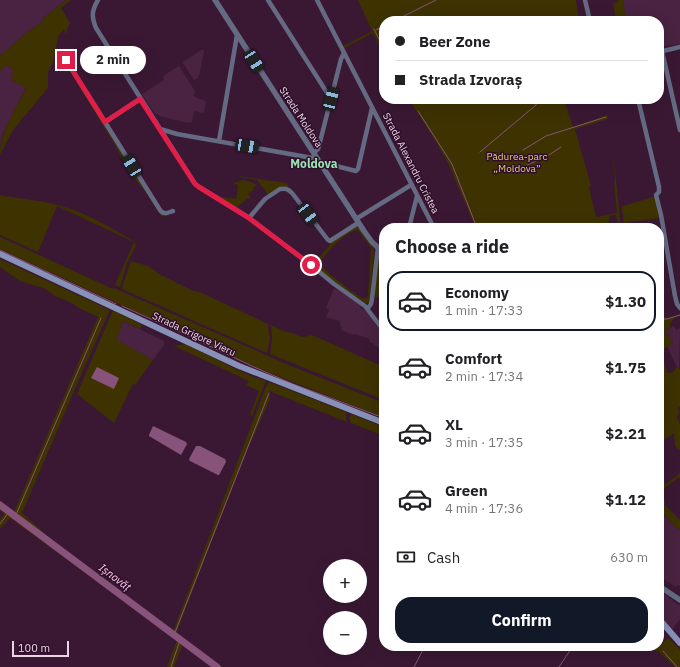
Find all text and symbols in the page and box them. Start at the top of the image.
text: Beer Zone [419,32,490,51]
callout: 2 min [80,46,146,74]
car [242,48,266,74]
route end [57,51,75,69]
text: 2 min [96,51,130,68]
text: Strada Izvoraș [419,70,522,89]
street label: Strada Moldova [277,84,326,150]
car [322,86,340,112]
street label: Strada Alexandru Cristea [380,110,442,216]
car [234,138,260,154]
park label: Pădurea-parc „Moldova” [487,150,547,175]
car [121,153,143,179]
district label: Moldova [290,156,338,171]
car [296,201,320,227]
text: Choose a ride [395,235,509,258]
route start [302,256,320,274]
icon: car [397,283,433,319]
text: Economy [445,283,509,302]
text: $1.30 [605,292,646,311]
text: 1 min · 17:33 [445,302,523,319]
street label: Strada Grigore Vieru [150,309,238,359]
icon: car [397,349,433,385]
text: Comfort [445,349,502,368]
text: $1.75 [605,358,646,377]
text: 2 min · 17:34 [445,368,523,385]
icon: car [397,415,433,451]
text: XL [445,415,463,434]
text: $2.21 [605,424,646,443]
text: 3 min · 17:35 [445,434,523,451]
icon: car [397,481,433,517]
text: Green [445,481,488,500]
text: $1.12 [605,490,646,509]
text: 4 min · 17:36 [445,500,523,517]
icon: cash [395,546,417,568]
text: Cash [427,548,460,567]
text: 630 m [610,549,648,566]
map controls [323,559,367,655]
button: + [323,559,367,603]
water label: Ișnovăț [96,560,134,594]
button: Confirm [395,597,648,643]
button: − [323,611,367,655]
scale bar [12,639,69,658]
text: 100 m [18,641,50,655]

